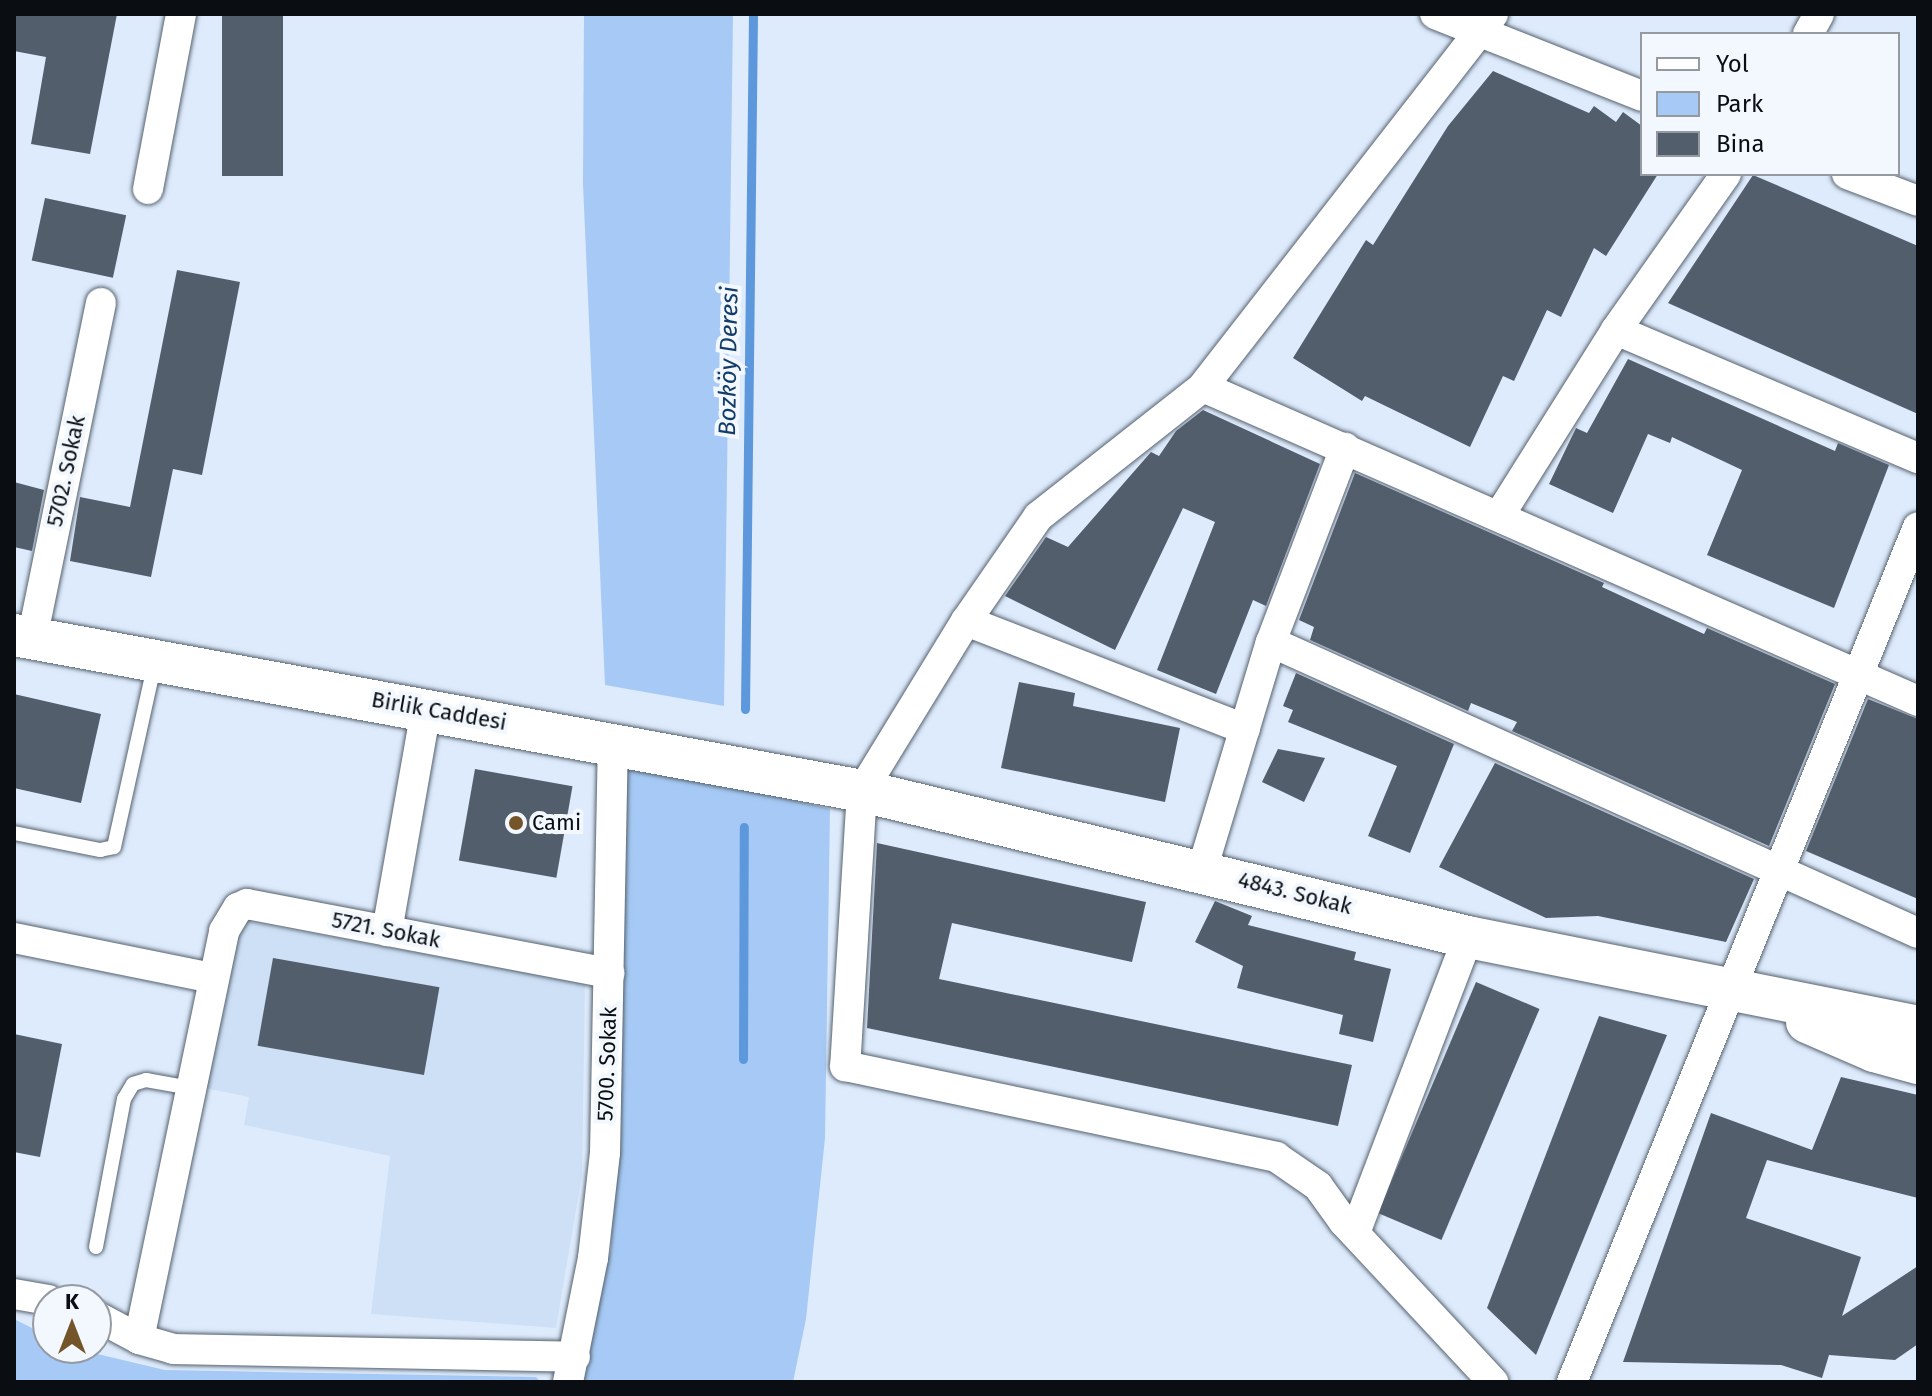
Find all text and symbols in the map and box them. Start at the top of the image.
legend [1640,32,1900,176]
text: Yol [1716,50,1749,78]
text: Park [1716,90,1763,118]
text: Bina [1716,130,1764,158]
water label: Bozköy Deresi [713,286,745,436]
street label: 5702. Sokak [41,413,91,529]
street label: Birlik Caddesi [369,686,509,736]
place label: Cami [532,810,581,836]
marker: Cami [507,814,525,832]
street label: 4843. Sokak [1235,866,1355,920]
street label: 5721. Sokak [330,907,442,953]
street label: 5700. Sokak [592,1006,622,1122]
north arrow [32,1284,112,1364]
text: K [65,1288,79,1315]

